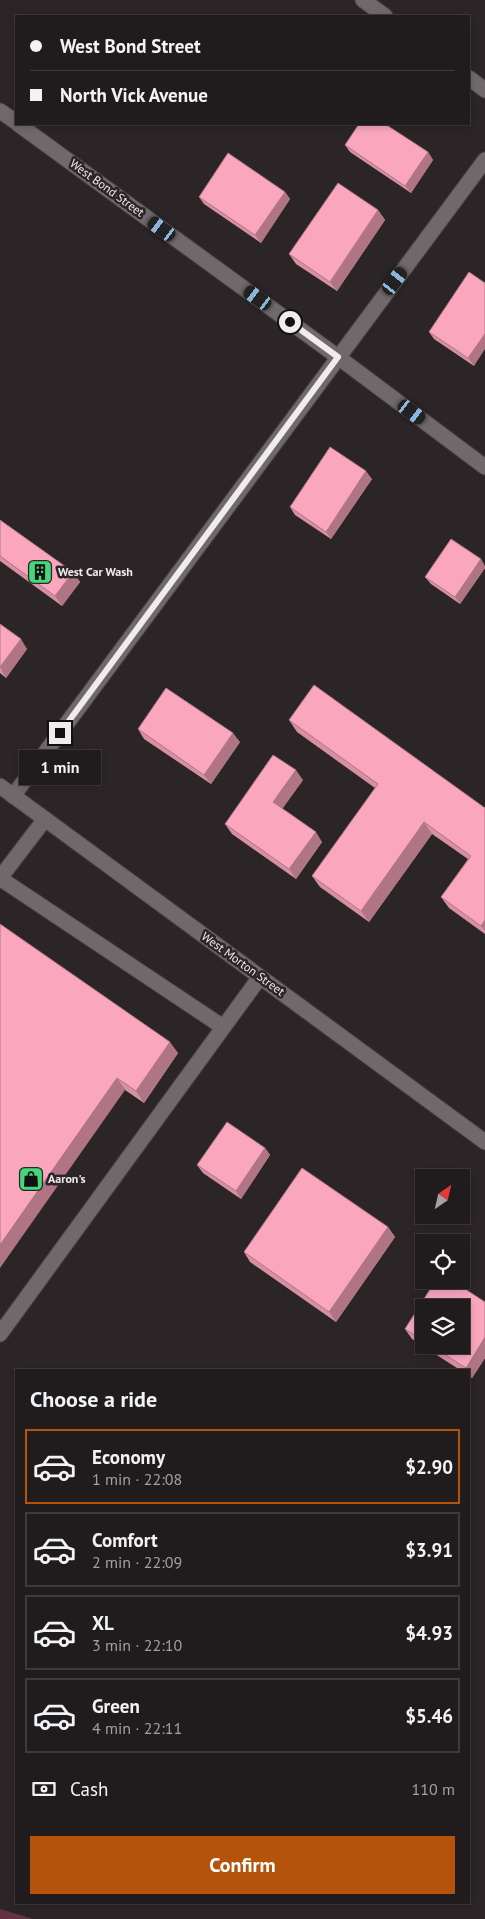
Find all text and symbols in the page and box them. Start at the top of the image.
text: West Bond Street [60,34,201,58]
text: North Vick Avenue [60,83,208,107]
street label: West Bond Street [67,156,147,220]
car [145,214,178,244]
car [379,265,410,297]
car [241,283,274,313]
route start [279,311,301,333]
car [395,397,428,427]
building icon: West Car Wash [27,559,53,585]
place label: West Car Wash [58,564,133,579]
route end [49,722,71,744]
callout: 1 min [19,750,101,786]
text: 1 min [40,757,80,777]
street label: West Morton Street [199,928,288,999]
shop icon: Aaron's [18,1166,44,1192]
north arrow [415,1169,470,1224]
map controls [415,1169,470,1354]
place label: Aaron's [48,1171,86,1186]
button: locate [415,1234,470,1289]
button: layers [415,1299,470,1354]
text: Choose a ride [30,1385,157,1413]
icon: car [32,1444,77,1489]
text: Economy [92,1445,165,1469]
text: $2.90 [405,1455,453,1479]
text: 1 min · 22:08 [92,1469,182,1489]
icon: car [32,1527,77,1572]
text: Comfort [92,1528,158,1552]
text: $3.91 [405,1538,453,1562]
text: 2 min · 22:09 [92,1552,182,1572]
icon: car [32,1610,77,1655]
text: XL [92,1611,114,1635]
text: $4.93 [405,1621,453,1645]
text: 3 min · 22:10 [92,1635,182,1655]
icon: car [32,1693,77,1738]
text: Green [92,1694,140,1718]
text: $5.46 [405,1704,453,1728]
text: 4 min · 22:11 [92,1718,182,1738]
icon: cash [30,1775,58,1803]
text: Cash [70,1777,108,1801]
text: 110 m [412,1779,455,1799]
button: Confirm [30,1836,455,1894]

